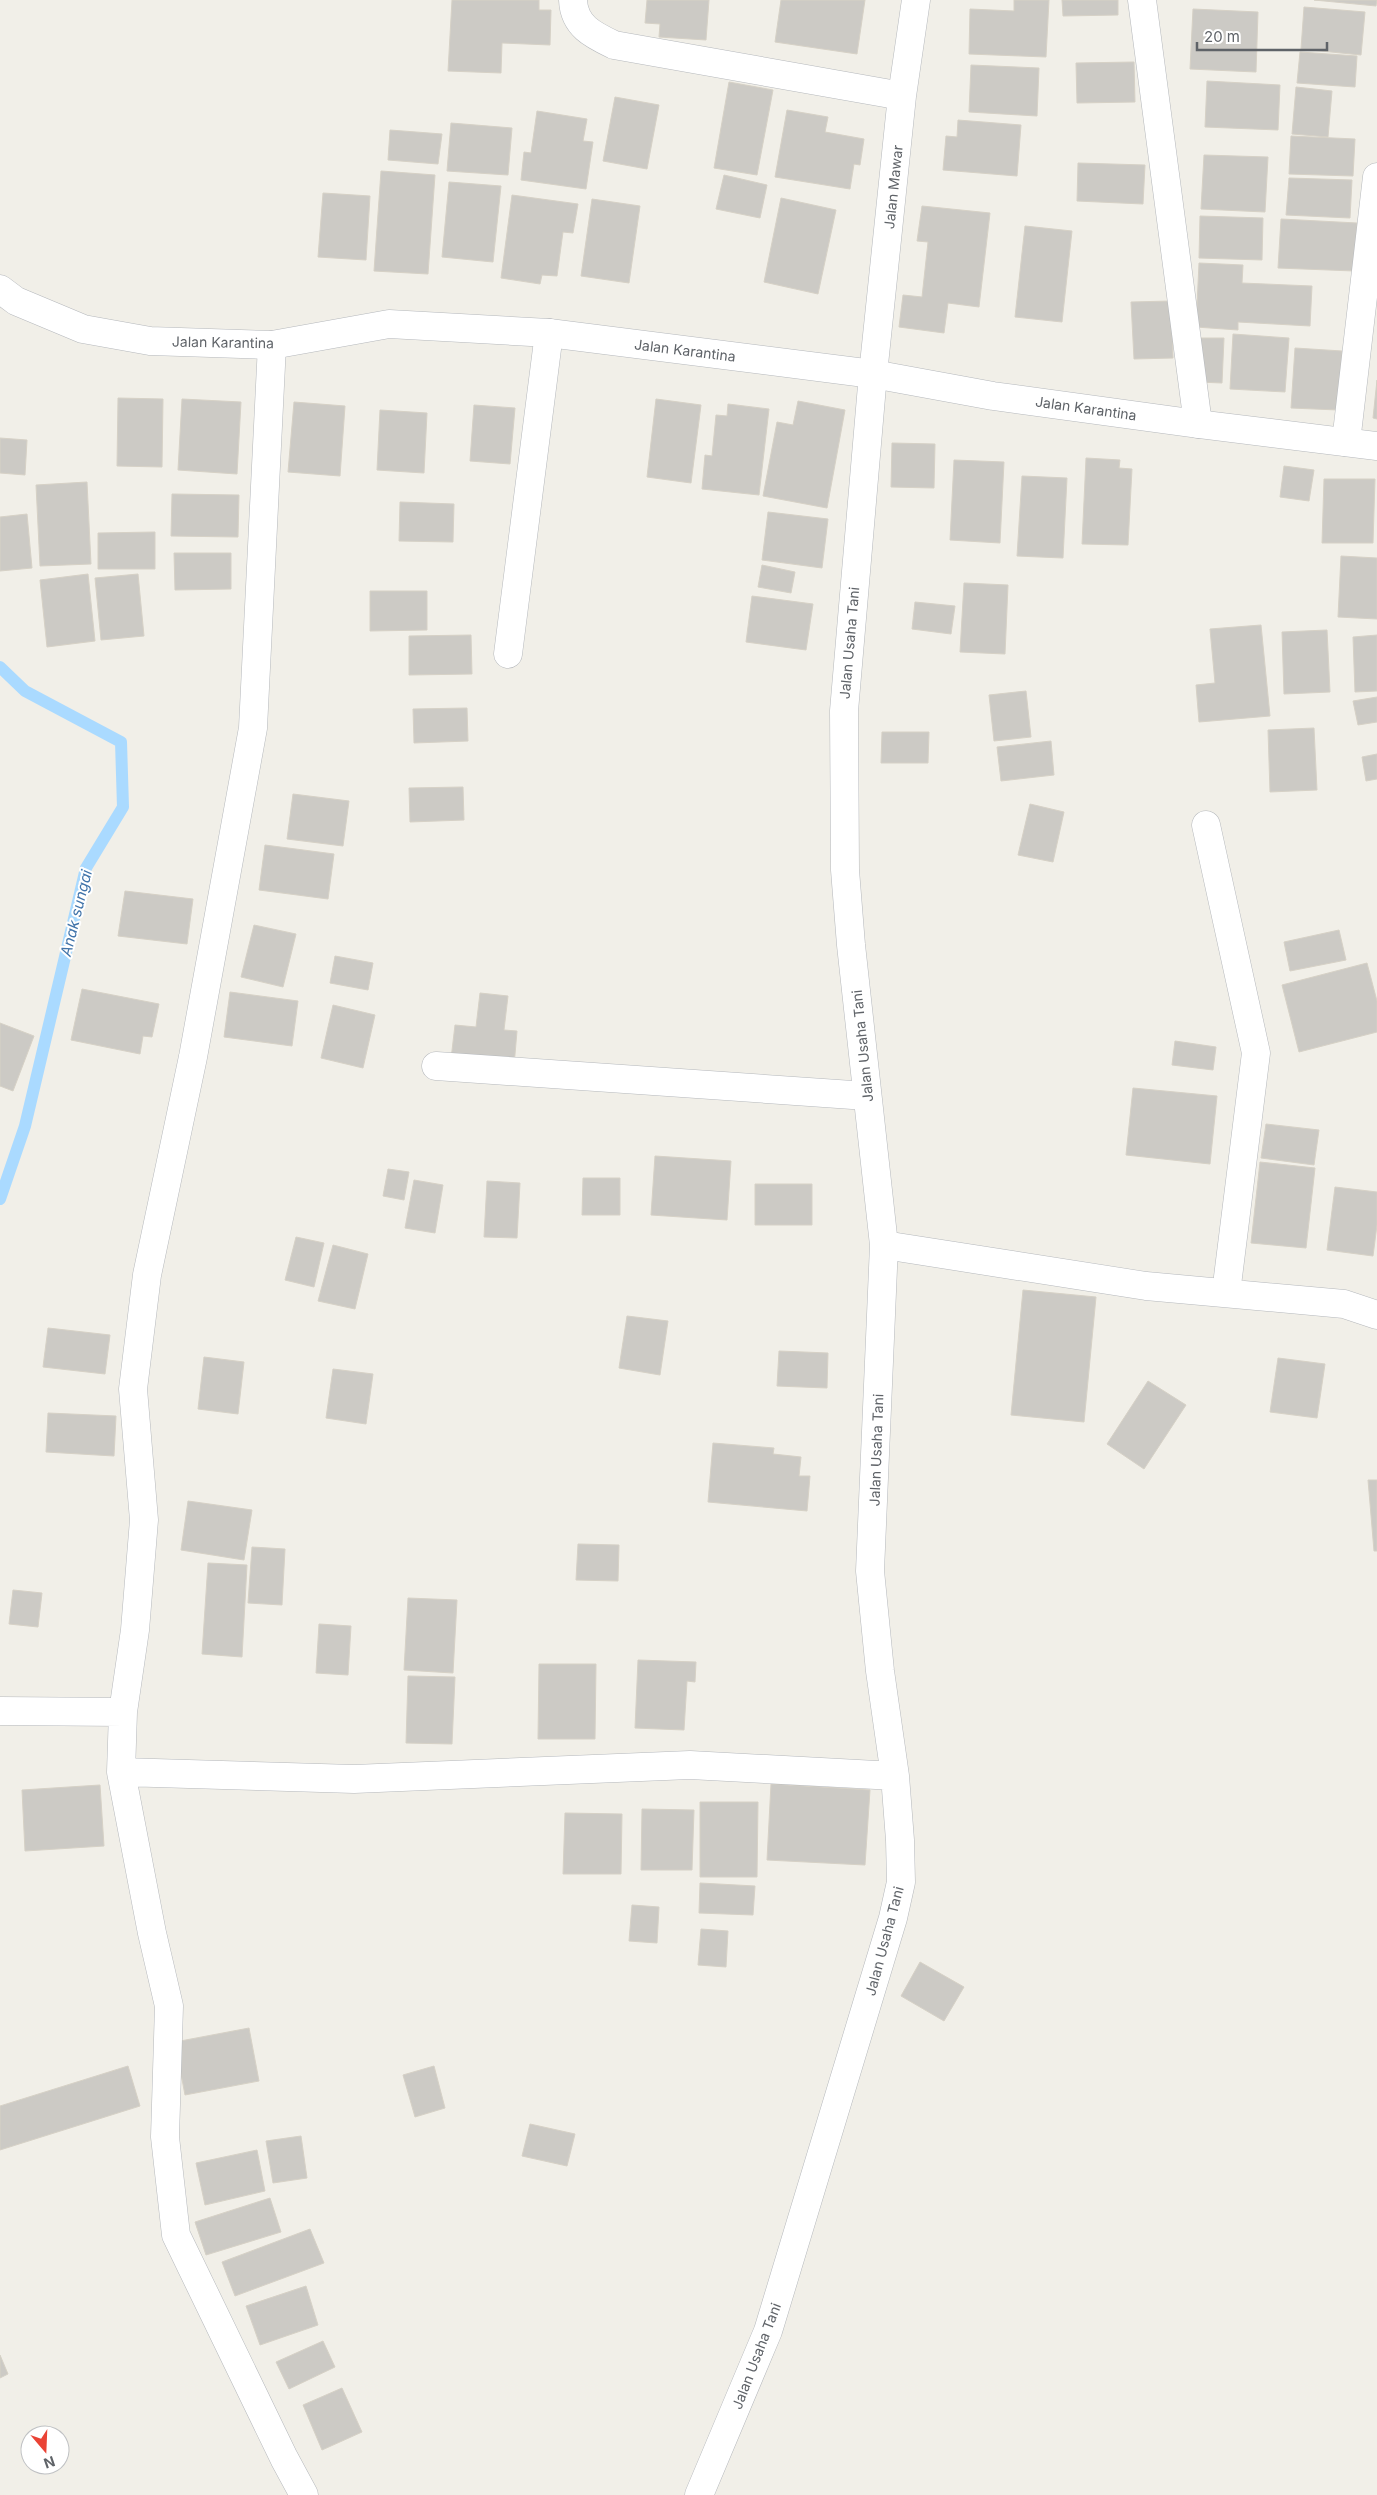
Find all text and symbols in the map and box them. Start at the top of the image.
scale bar [1197,20,1327,52]
text: 20 m [1204,27,1240,46]
street label: Jalan Mawar [880,144,906,230]
street label: Jalan Karantina [172,333,274,351]
street label: Jalan Karantina [633,335,737,365]
street label: Jalan Karantina [1034,392,1138,424]
street label: Jalan Usaha Tani [836,586,862,700]
water label: Anak sungai [56,867,96,959]
street label: Jalan Usaha Tani [848,989,876,1103]
street label: Jalan Usaha Tani [866,1393,886,1507]
street label: Jalan Usaha Tani [861,1884,907,1998]
street label: Jalan Usaha Tani [728,2300,784,2412]
north arrow [20,2425,70,2475]
text: N [42,2453,57,2473]

